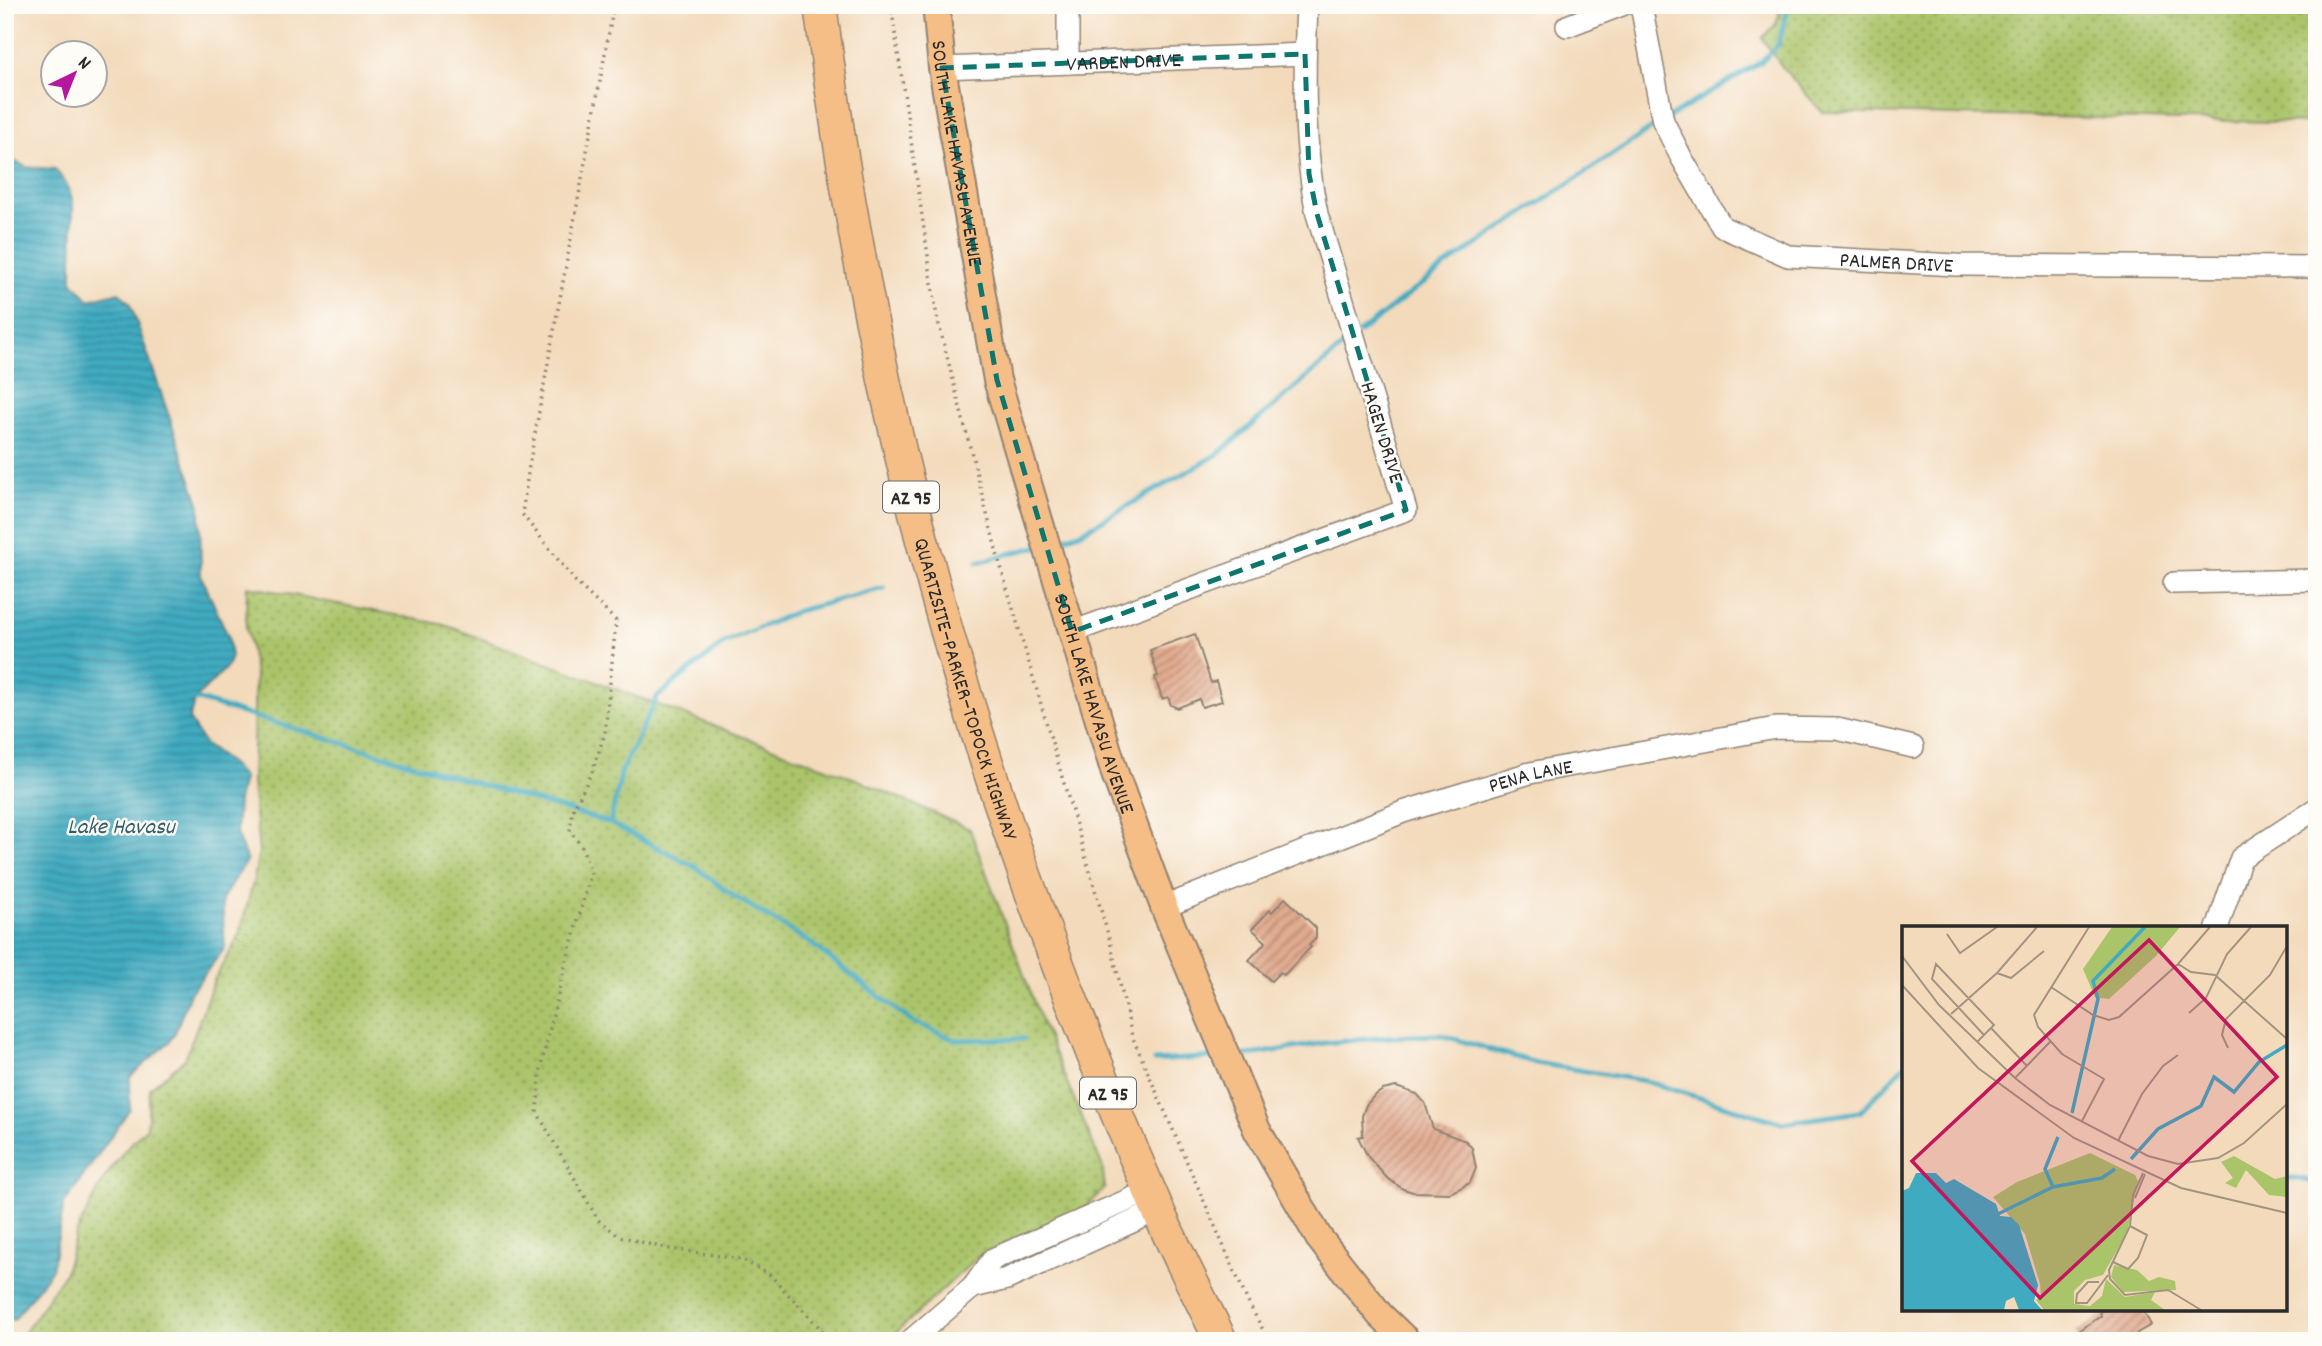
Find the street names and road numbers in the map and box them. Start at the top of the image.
street label: SOUTH LAKE HAVASU AVENUE [921,39,989,270]
street label: VARDEN DRIVE [1066,47,1182,81]
street label: PALMER DRIVE [1839,247,1954,283]
street label: HAGEN DRIVE [1350,378,1410,488]
road number: AZ 95 [883,482,939,512]
street label: QUARTZSITE–PARKER–TOPOCK HIGHWAY [904,535,1024,846]
street label: SOUTH LAKE HAVASU AVENUE [1044,591,1141,819]
street label: PENA LANE [1485,753,1576,803]
road number: AZ 95 [1080,1078,1136,1108]

